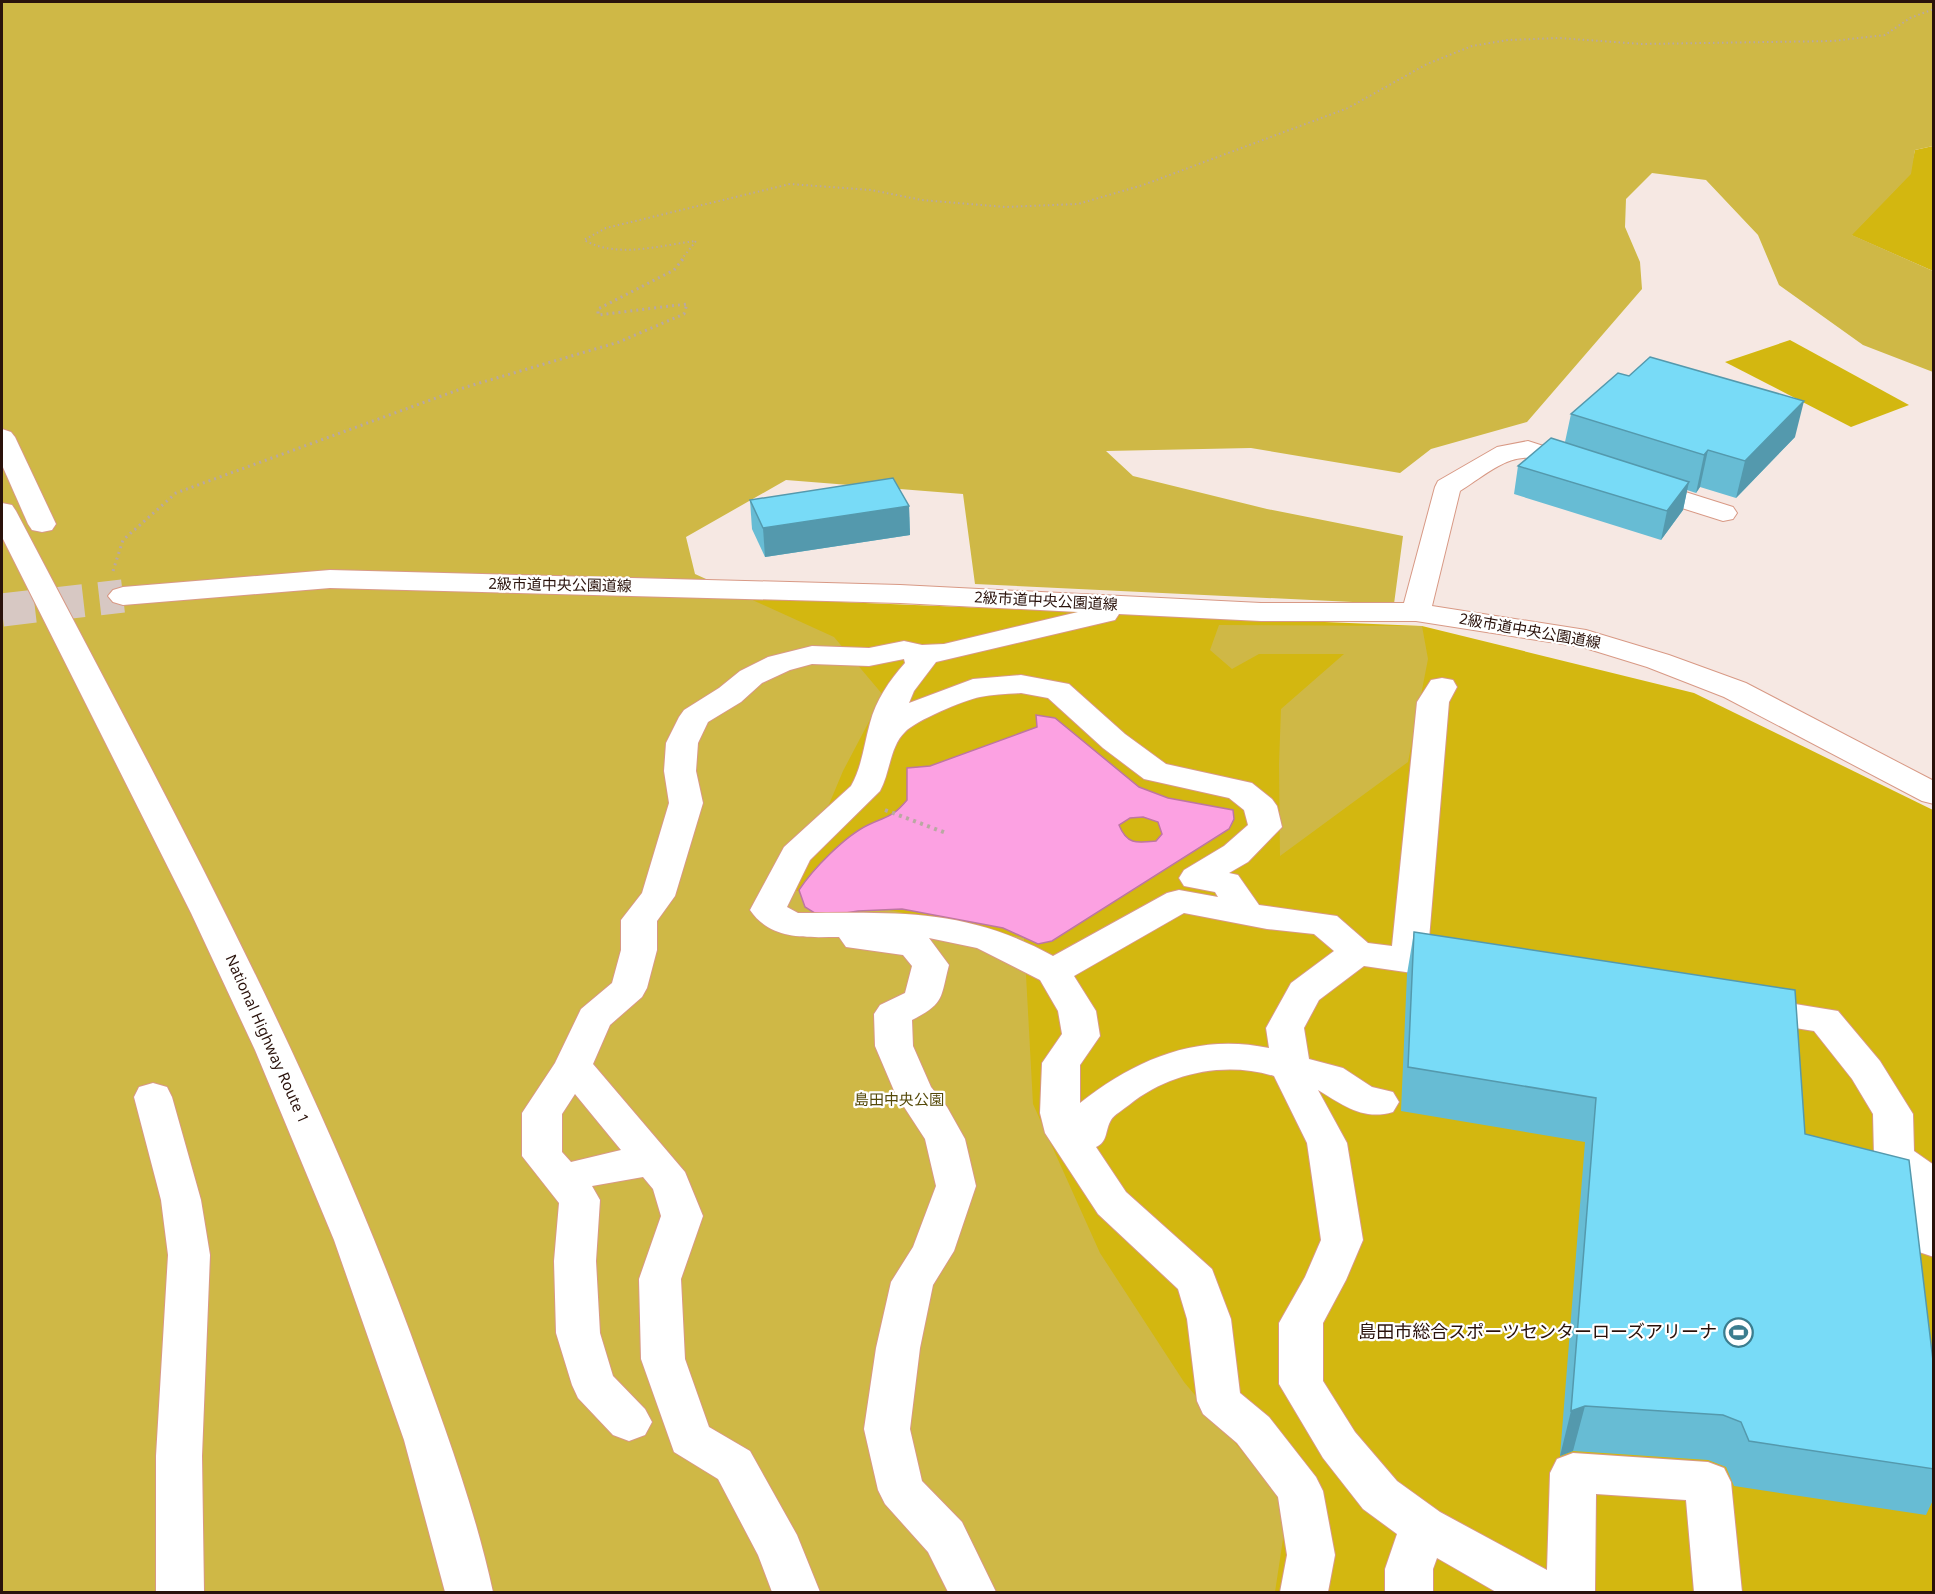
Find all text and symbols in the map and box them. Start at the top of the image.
street label: 2級市道中央公園道線 [488,573,632,595]
street label: 2級市道中央公園道線 [974,586,1118,614]
street label: 2級市道中央公園道線 [1458,608,1603,652]
street label: National Highway Route 1 [222,951,314,1126]
park label: 島田中央公園 [854,1089,944,1109]
sports icon: 島田市総合スポーツセンターローズアリーナ [1722,1316,1754,1348]
place label: 島田市総合スポーツセンターローズアリーナ [1358,1319,1717,1343]

